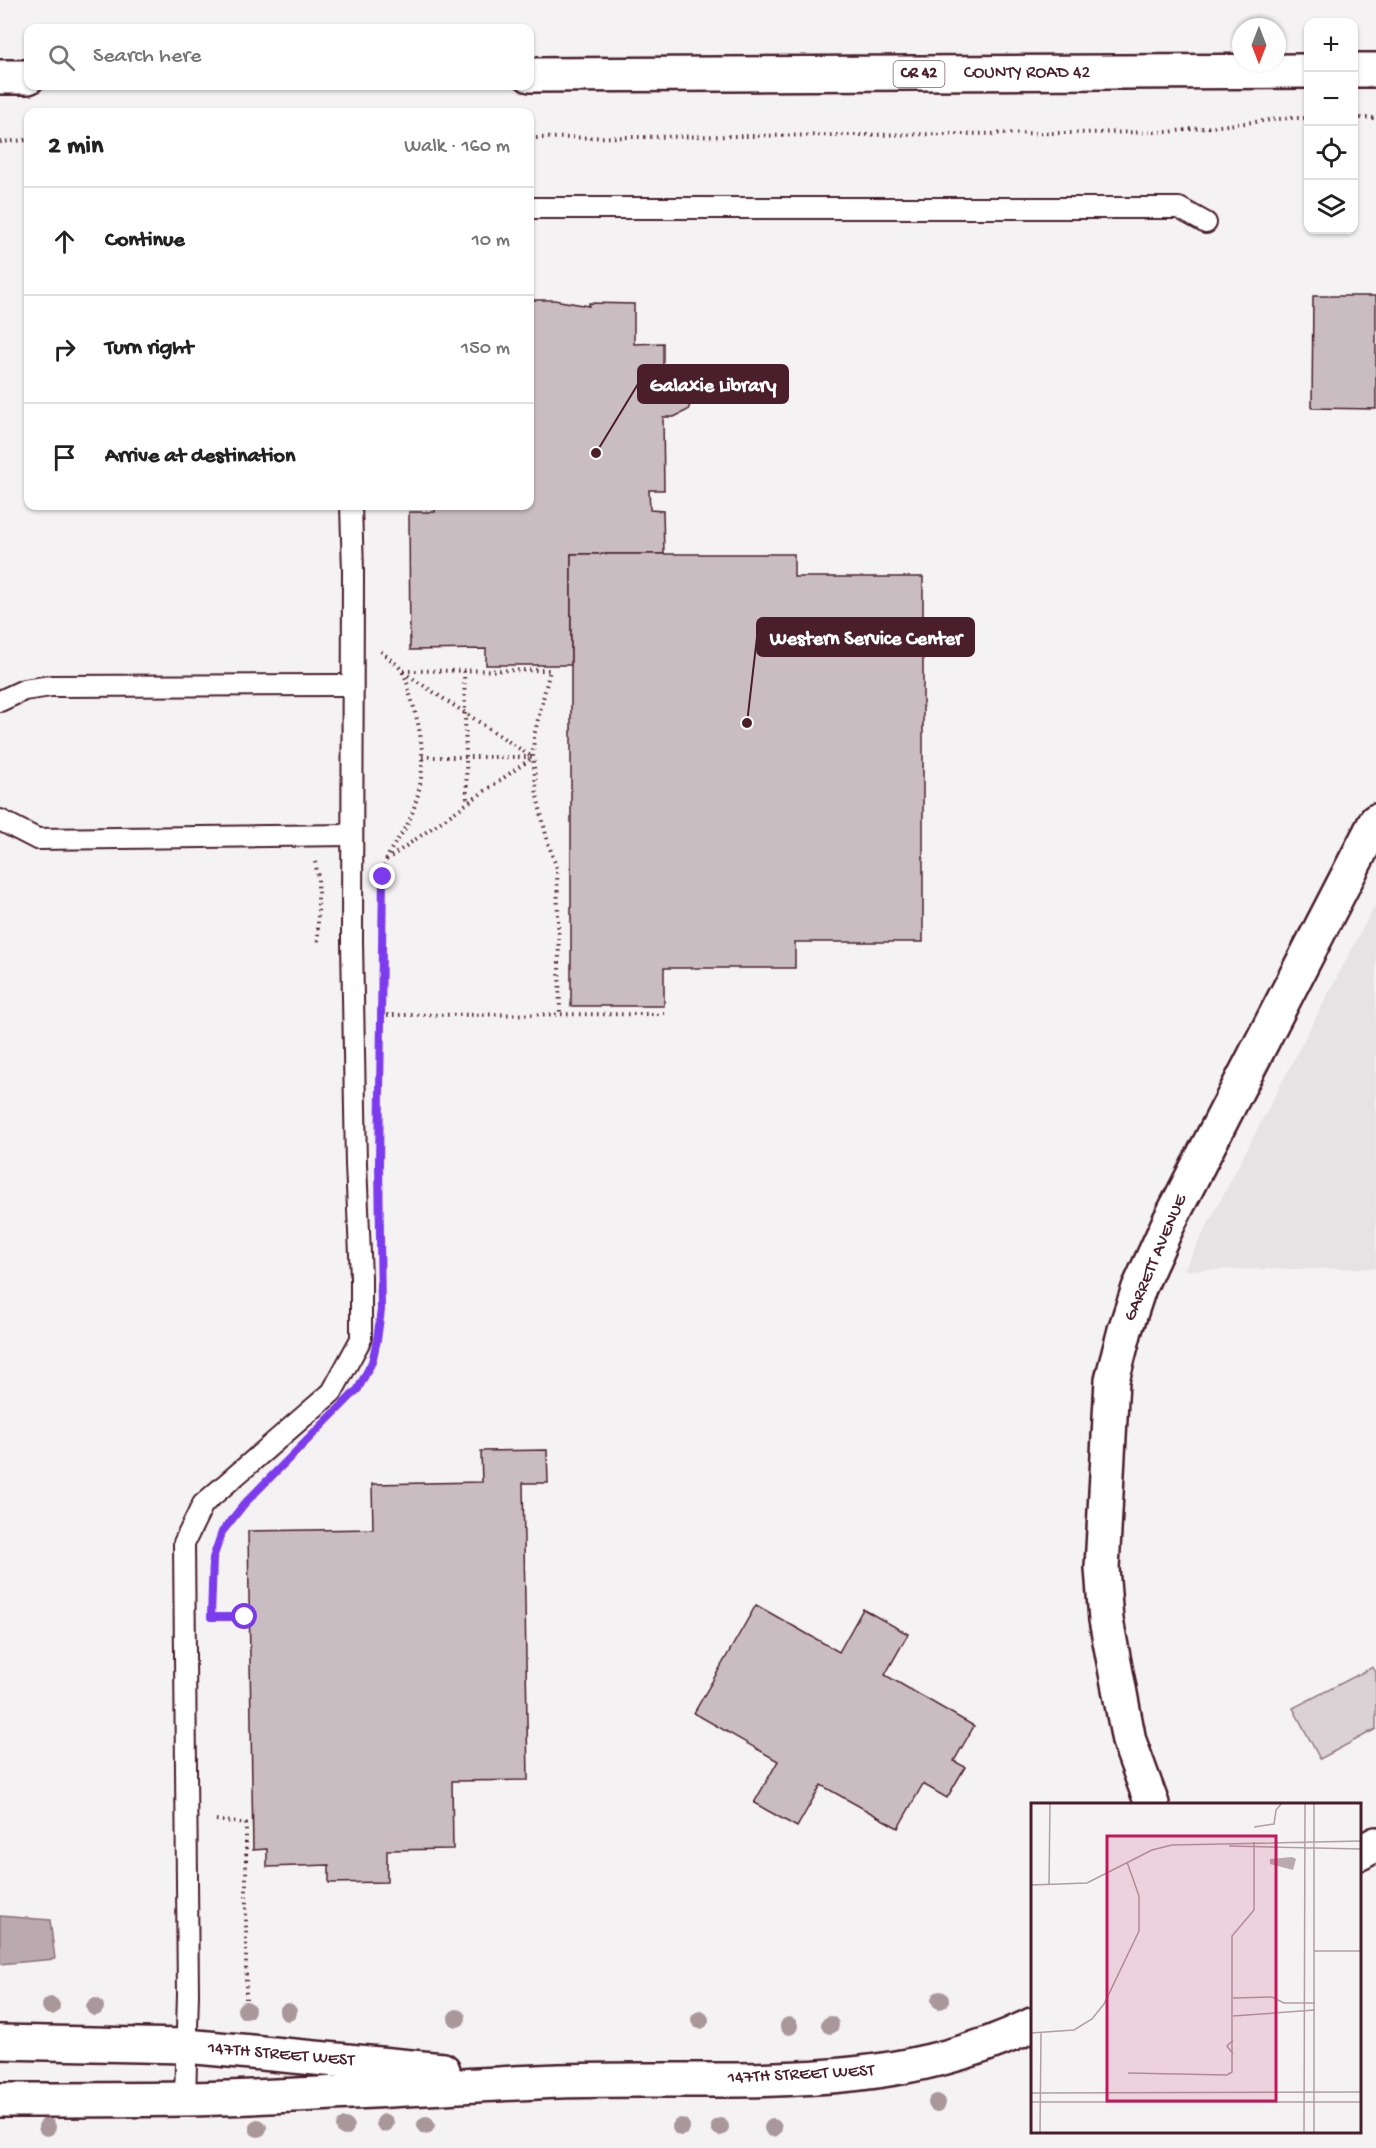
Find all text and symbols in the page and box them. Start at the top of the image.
north arrow [1232,18,1286,72]
map controls [1304,18,1358,234]
button: + [1304,18,1358,72]
search box [24,24,534,90]
icon: search [45,41,78,74]
text: Search here [93,44,201,70]
road number: CR 42 [894,61,944,87]
street label: COUNTY ROAD 42 [964,63,1090,84]
button: − [1304,72,1358,126]
button: locate [1304,126,1358,180]
text: 2 min [48,132,103,163]
text: Walk · 160 m [404,136,510,159]
button: layers [1304,180,1358,234]
icon: ahead [48,225,81,258]
text: Continue [105,228,185,254]
text: 10 m [472,230,510,253]
icon: right [48,333,81,366]
text: Turn right [105,336,193,362]
text: 150 m [461,338,510,361]
callout: Galaxie Library [638,365,788,403]
text: Galaxie Library [650,376,776,399]
icon: arrive [48,441,81,474]
text: Arrive at destination [105,444,295,470]
callout: Western Service Center [757,618,974,656]
text: Western Service Center [769,629,964,652]
route end [369,863,395,889]
street label: GARRETT AVENUE [1120,1191,1192,1324]
route start [231,1603,257,1629]
inset map [1031,1803,1361,2133]
street label: 147TH STREET WEST [206,2038,356,2072]
street label: 147TH STREET WEST [726,2061,876,2089]

